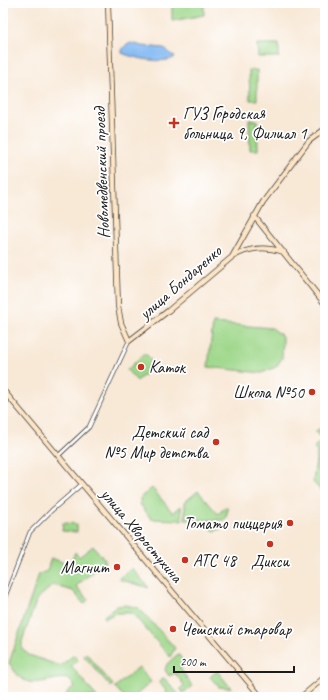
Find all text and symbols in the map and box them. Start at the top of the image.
place label: ГУЗ Городская больница 9, Филиал 1 [183,103,308,144]
street label: Новомедвенский проезд [89,105,114,239]
marker: ГУЗ Городская больница 9, Филиал 1 [168,117,180,129]
street label: улица Бондаренко [134,240,227,325]
place label: Каток [149,357,187,378]
marker: Каток [136,362,146,372]
place label: Школа №50 [233,382,305,403]
marker: Школа №50 [307,387,317,397]
place label: Детский сад №5 Мир детства [104,422,210,463]
marker: Детский сад №5 Мир детства [211,437,221,447]
street label: улица Хворостухина [96,483,188,587]
place label: Томато пиццерия [184,513,283,534]
marker: Томато пиццерия [285,518,295,528]
marker: Дикси [265,539,275,549]
place label: АТС 48 [193,550,238,571]
place label: Дикси [251,551,290,572]
marker: АТС 48 [180,555,190,565]
place label: Магнит [61,557,109,578]
marker: Магнит [112,562,122,572]
place label: Чешский старовар [181,619,293,640]
marker: Чешский старовар [168,624,178,634]
scale bar [174,648,294,674]
text: 200 m [180,654,207,670]

